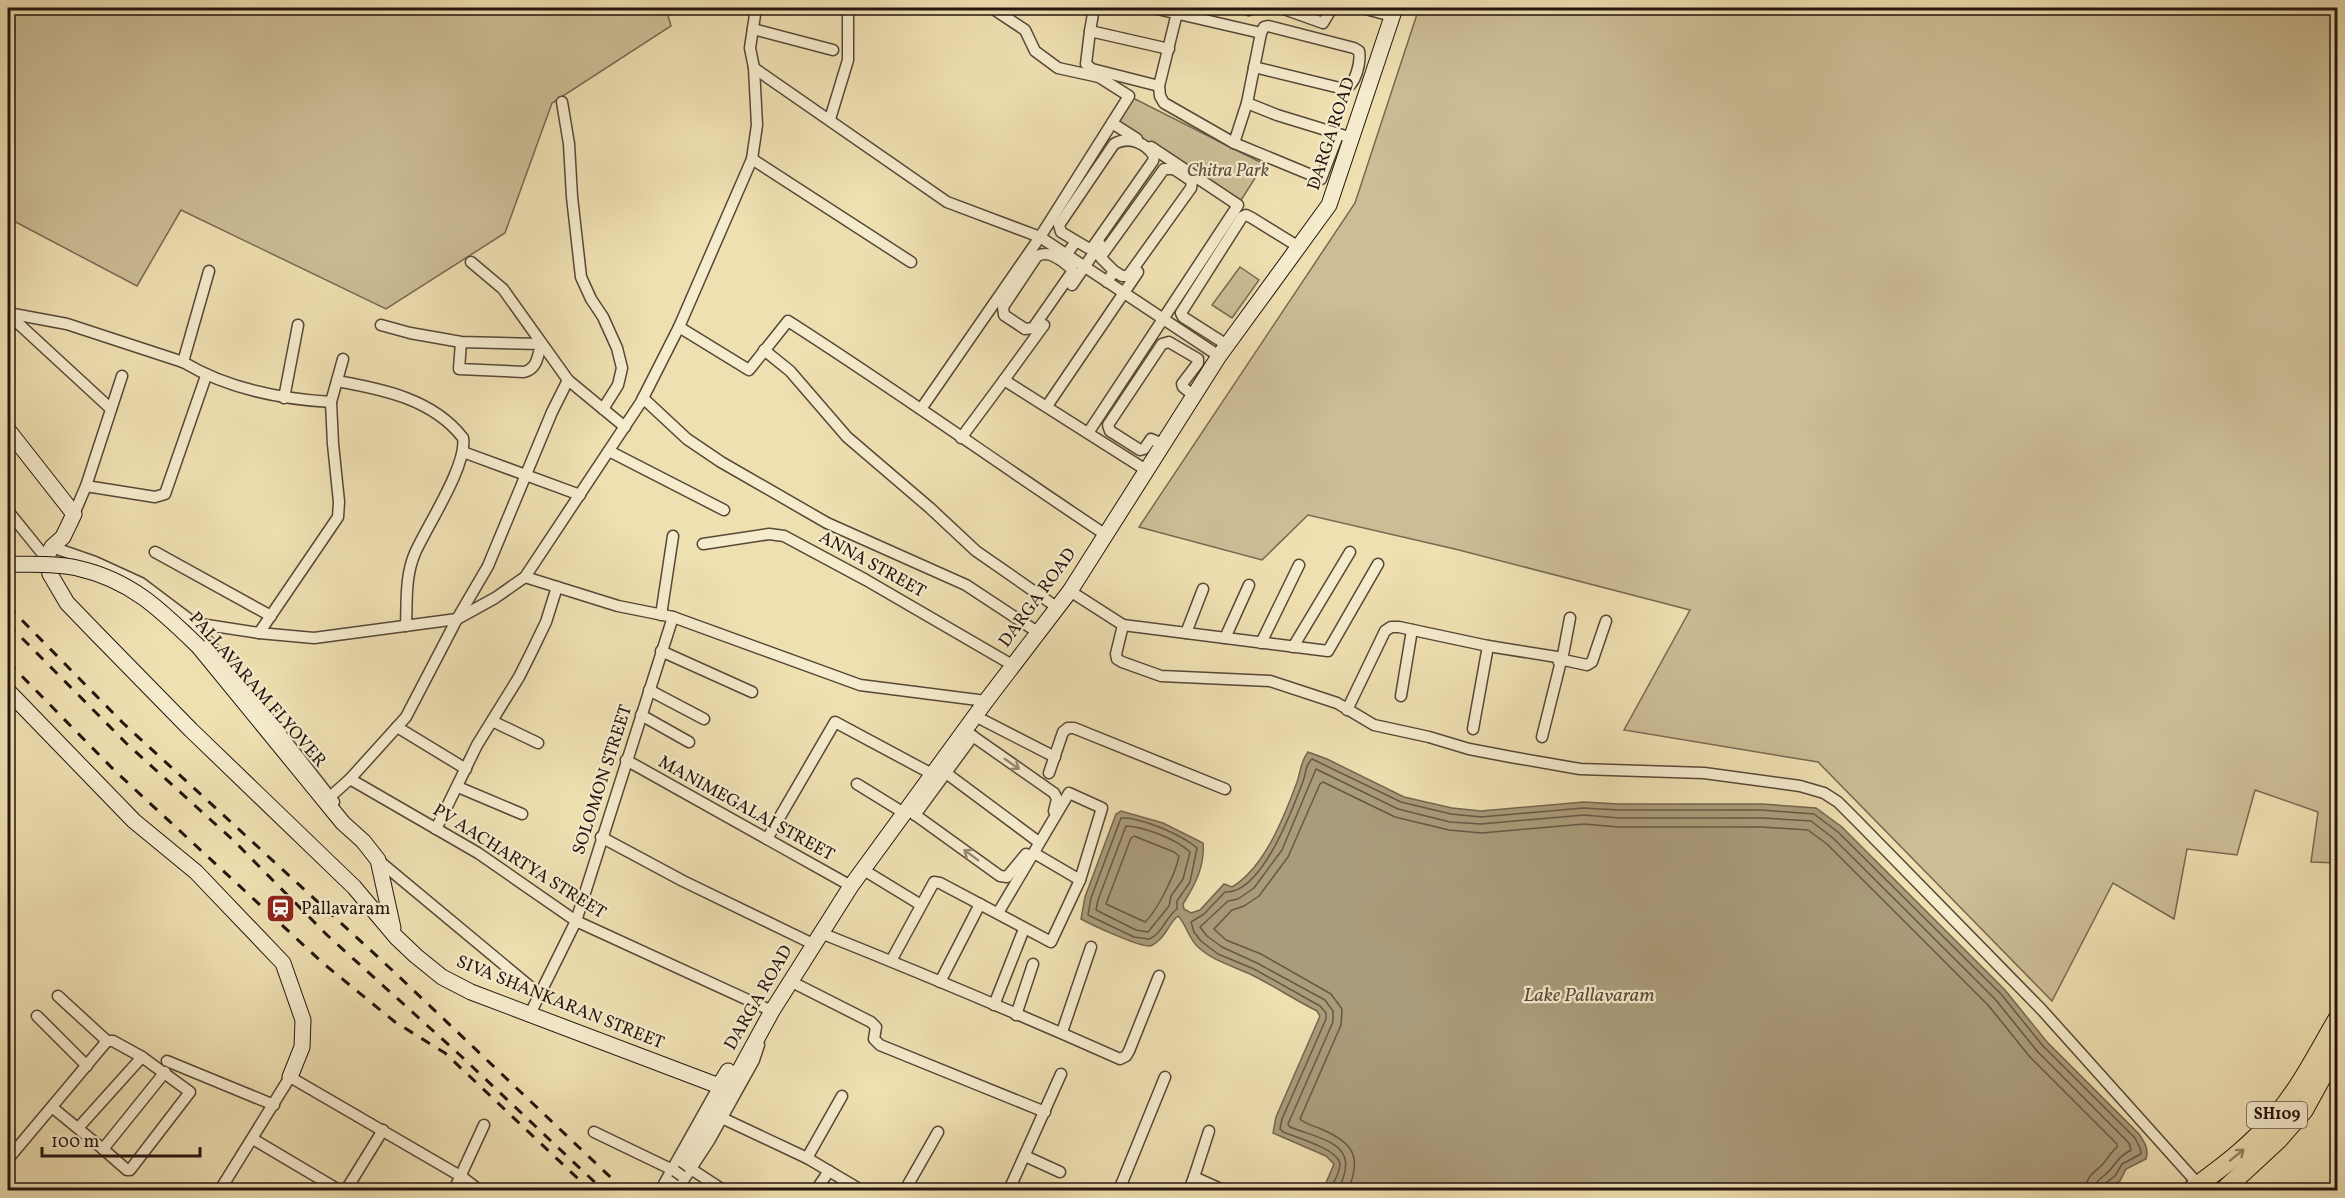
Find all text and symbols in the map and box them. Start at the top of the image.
street label: DARGA ROAD [1302,74,1362,194]
park label: Chitra Park [1187,159,1269,184]
street label: ANNA STREET [814,525,930,605]
street label: DARGA ROAD [993,543,1083,653]
street label: PALLAVARAM FLYOVER [182,607,332,773]
street label: SOLOMON STREET [567,701,639,858]
street label: MANIMEGALAI STREET [653,750,839,868]
one-way arrow [1004,758,1020,770]
street label: PV AACHARTYA STREET [427,798,611,926]
one-way arrow [963,849,979,861]
station icon: Pallavaram [264,893,296,925]
place label: Pallavaram [301,897,391,922]
street label: DARGA ROAD [719,941,799,1055]
street label: SIVA SHANKARAN STREET [452,950,668,1056]
water label: Lake Pallavaram [1523,982,1655,1010]
road number: SH109 [2247,1102,2307,1128]
scale bar [42,1120,200,1158]
text: 100 m [51,1130,100,1155]
one-way arrow [2229,1148,2245,1161]

